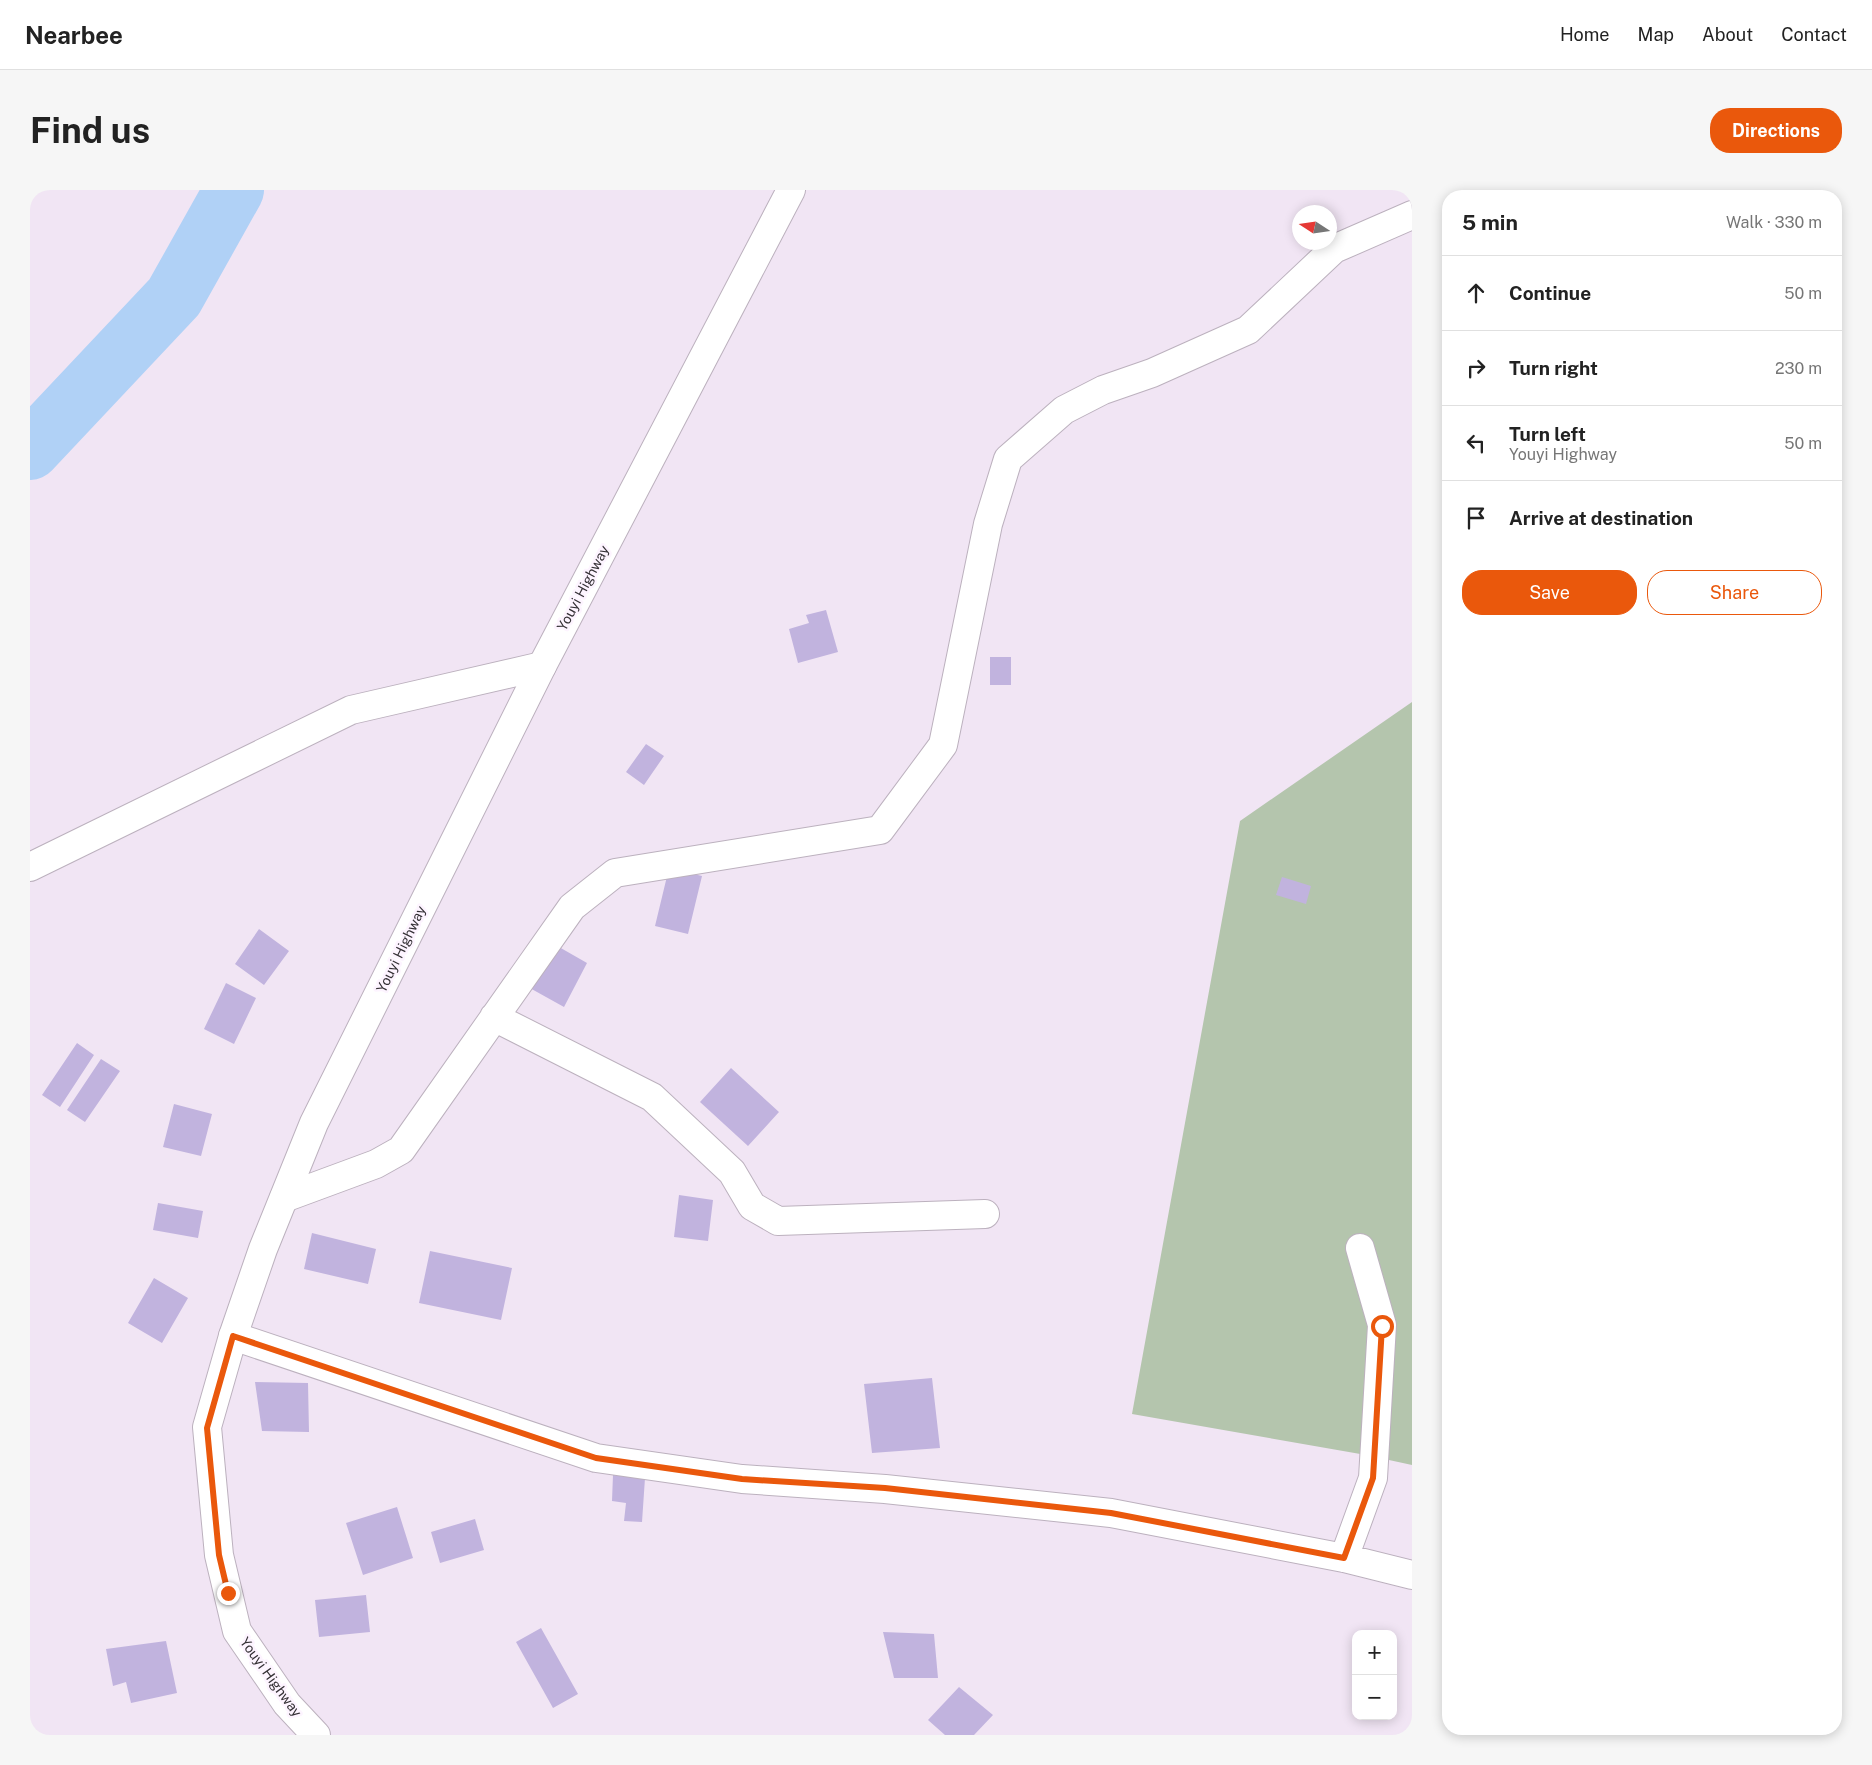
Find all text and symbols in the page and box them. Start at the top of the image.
text: Nearbee [25,21,123,49]
text: Home [1560,24,1610,45]
text: Map [1638,24,1674,45]
text: About [1702,24,1753,45]
text: Contact [1781,24,1847,45]
button: Directions [1710,108,1842,153]
text: Find us [30,110,150,151]
north arrow [1292,205,1337,250]
text: 5 min [1462,210,1518,235]
text: Walk · 330 m [1726,213,1822,232]
icon: ahead [1462,279,1490,307]
text: Continue [1509,282,1591,304]
text: 50 m [1784,284,1822,303]
icon: right [1462,354,1490,382]
text: Turn right [1509,357,1598,379]
text: 230 m [1775,359,1822,378]
text: Turn left [1509,423,1586,445]
icon: left [1462,429,1490,457]
text: 50 m [1784,434,1822,453]
text: Youyi Highway [1509,445,1617,464]
icon: arrive [1462,504,1490,532]
text: Arrive at destination [1509,507,1693,529]
street label: Youyi Highway [554,542,612,633]
button: Save [1462,570,1637,615]
button: Share [1647,570,1822,615]
street label: Youyi Highway [373,903,429,995]
route start [1371,1315,1394,1338]
route end [217,1582,240,1605]
map controls [1352,1630,1397,1720]
button: + [1352,1630,1397,1675]
street label: Youyi Highway [237,1634,306,1720]
button: − [1352,1675,1397,1720]

